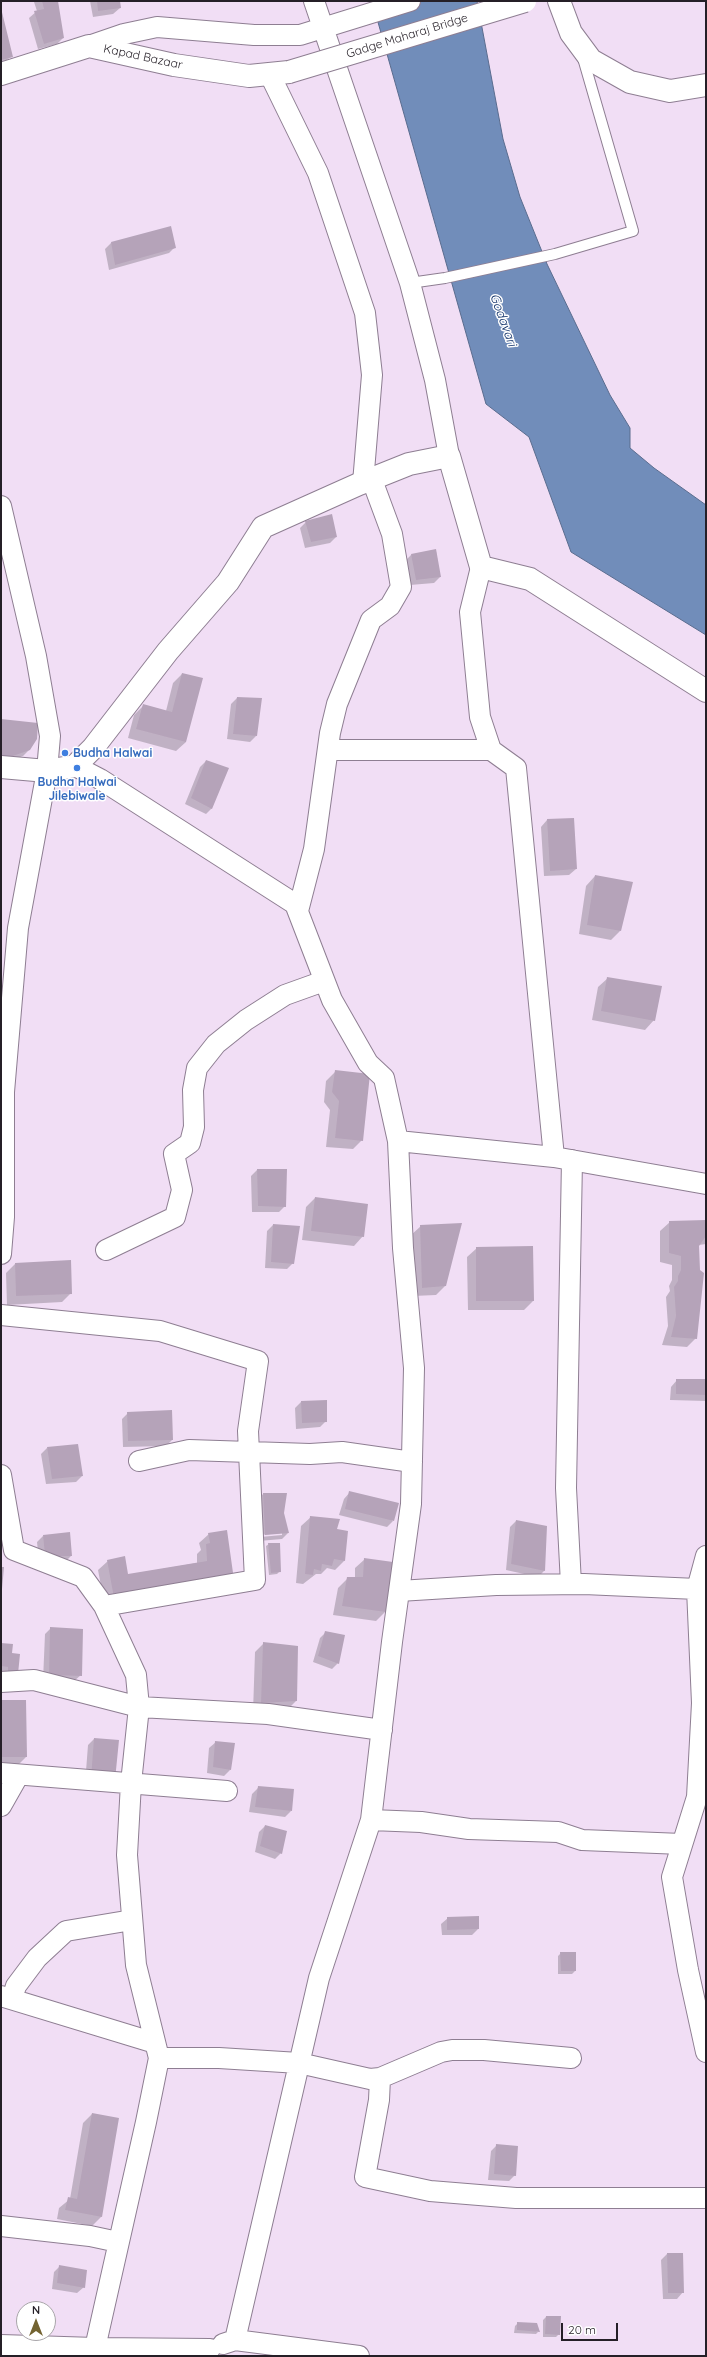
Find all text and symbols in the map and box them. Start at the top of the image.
street label: Gadge Maharaj Bridge [345,11,469,61]
street label: Kapad Bazaar [102,42,184,72]
water label: Godavari [486,291,520,349]
place label: Budha Halwai [73,746,152,760]
marker: Budha Halwai [60,748,70,758]
marker: Budha Halwai Jilebiwale [72,763,82,773]
place label: Budha Halwai Jilebiwale [37,775,117,803]
north arrow [16,2301,56,2341]
text: N [32,2303,40,2317]
scale bar [563,2315,620,2341]
text: 20 m [568,2322,596,2337]

